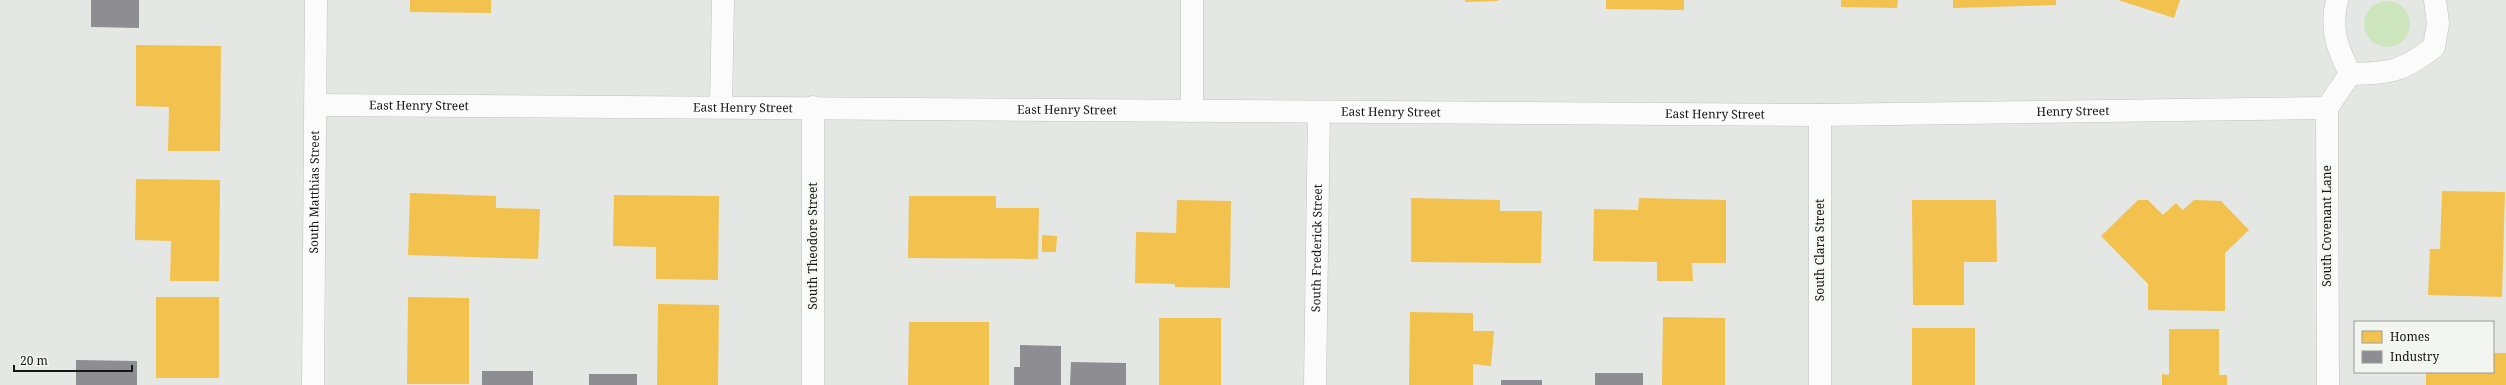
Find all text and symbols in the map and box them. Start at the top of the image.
street label: East Henry Street [369,96,469,114]
street label: East Henry Street [693,99,793,116]
street label: East Henry Street [1017,101,1117,118]
street label: Henry Street [2036,102,2109,120]
street label: East Henry Street [1341,103,1441,120]
street label: East Henry Street [1665,105,1765,123]
street label: South Matthias Street [305,131,323,253]
street label: South Covenant Lane [2318,165,2335,287]
street label: South Theodore Street [804,182,821,310]
street label: South Frederick Street [1307,184,1326,312]
street label: South Clara Street [1811,199,1828,301]
legend [2354,321,2494,373]
text: Homes [2390,328,2430,345]
scale bar [14,347,132,373]
text: Industry [2390,348,2439,365]
text: 20 m [20,352,48,369]

